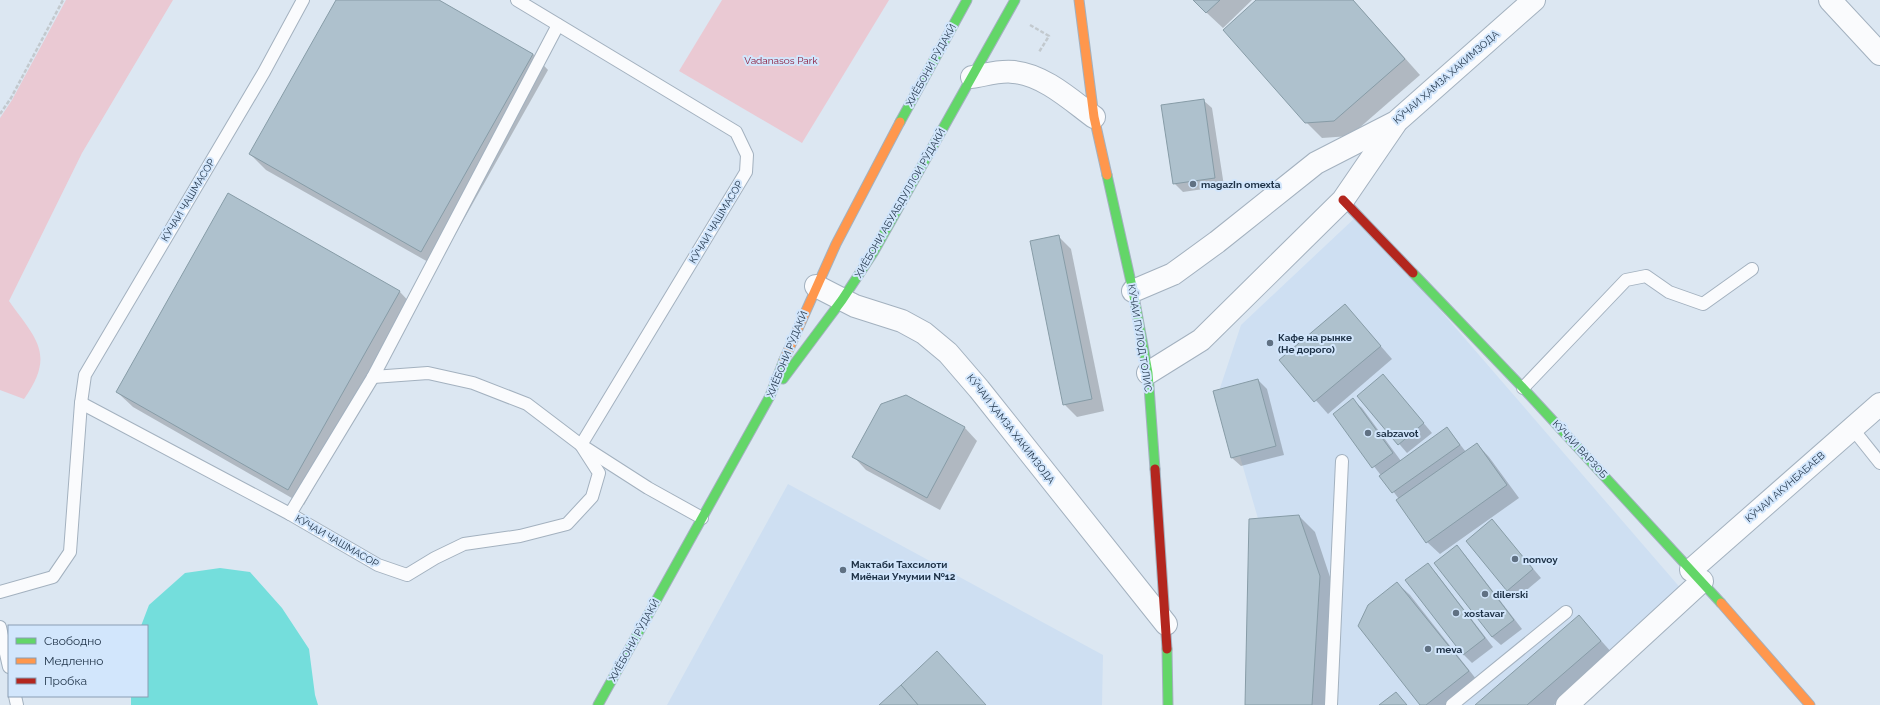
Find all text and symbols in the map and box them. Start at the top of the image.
street label: ХИЁБОНИ РӮДАКӢ [904,22,958,108]
street label: КӮЧАИ ҲАМЗА ХАКИМЗОДА [1391,28,1501,126]
park label: Vadanasos Park [744,55,818,66]
street label: ХИЁБОНИ АБУАБДУЛЛОИ РӮДАКӢ [853,126,947,280]
street label: КӮЧАИ ЧАШМАСОР [159,157,217,243]
street label: КӮЧАИ ЧАШМАСОР [687,179,745,265]
marker: magazIn omexta [1188,179,1198,189]
place label: magazIn omexta [1201,179,1281,190]
street label: КӮЧАИ ПУЛОД ТОЛИС [1126,283,1154,393]
street label: ХИЁБОНИ РӮДАКӢ [765,309,809,399]
place label: Кафе на рынке (Не дорого) [1278,332,1352,355]
marker: Кафе на рынке (Не дорого) [1265,338,1275,348]
street label: КӮЧАИ ҲАМЗА ХАКИМЗОДА [965,372,1057,486]
street label: КӮЧАИ ВАРЗОБ [1550,418,1610,480]
marker: sabzavot [1363,428,1373,438]
place label: sabzavot [1376,428,1419,439]
street label: КӮЧАИ АКУНБАБАЕВ [1743,449,1827,524]
street label: КӮЧАИ ЧАШМАСОР [293,513,381,569]
marker: nonvoy [1510,554,1520,564]
place label: nonvoy [1523,554,1558,565]
place label: Мактаби Тахсилоти Миёнаи Умумии №12 [851,559,956,582]
marker: Мактаби Тахсилоти Миёнаи Умумии №12 [838,565,848,575]
marker: dilerski [1480,589,1490,599]
place label: dilerski [1493,589,1528,600]
street label: ХИЁБОНИ РӮДАКӢ [607,597,661,683]
marker: xostavar [1451,608,1461,618]
place label: xostavar [1464,608,1505,619]
legend [8,625,148,697]
text: Свободно [44,634,101,648]
marker: meva [1423,644,1433,654]
place label: meva [1436,644,1463,655]
text: Медленно [44,654,103,668]
text: Пробка [44,674,87,688]

